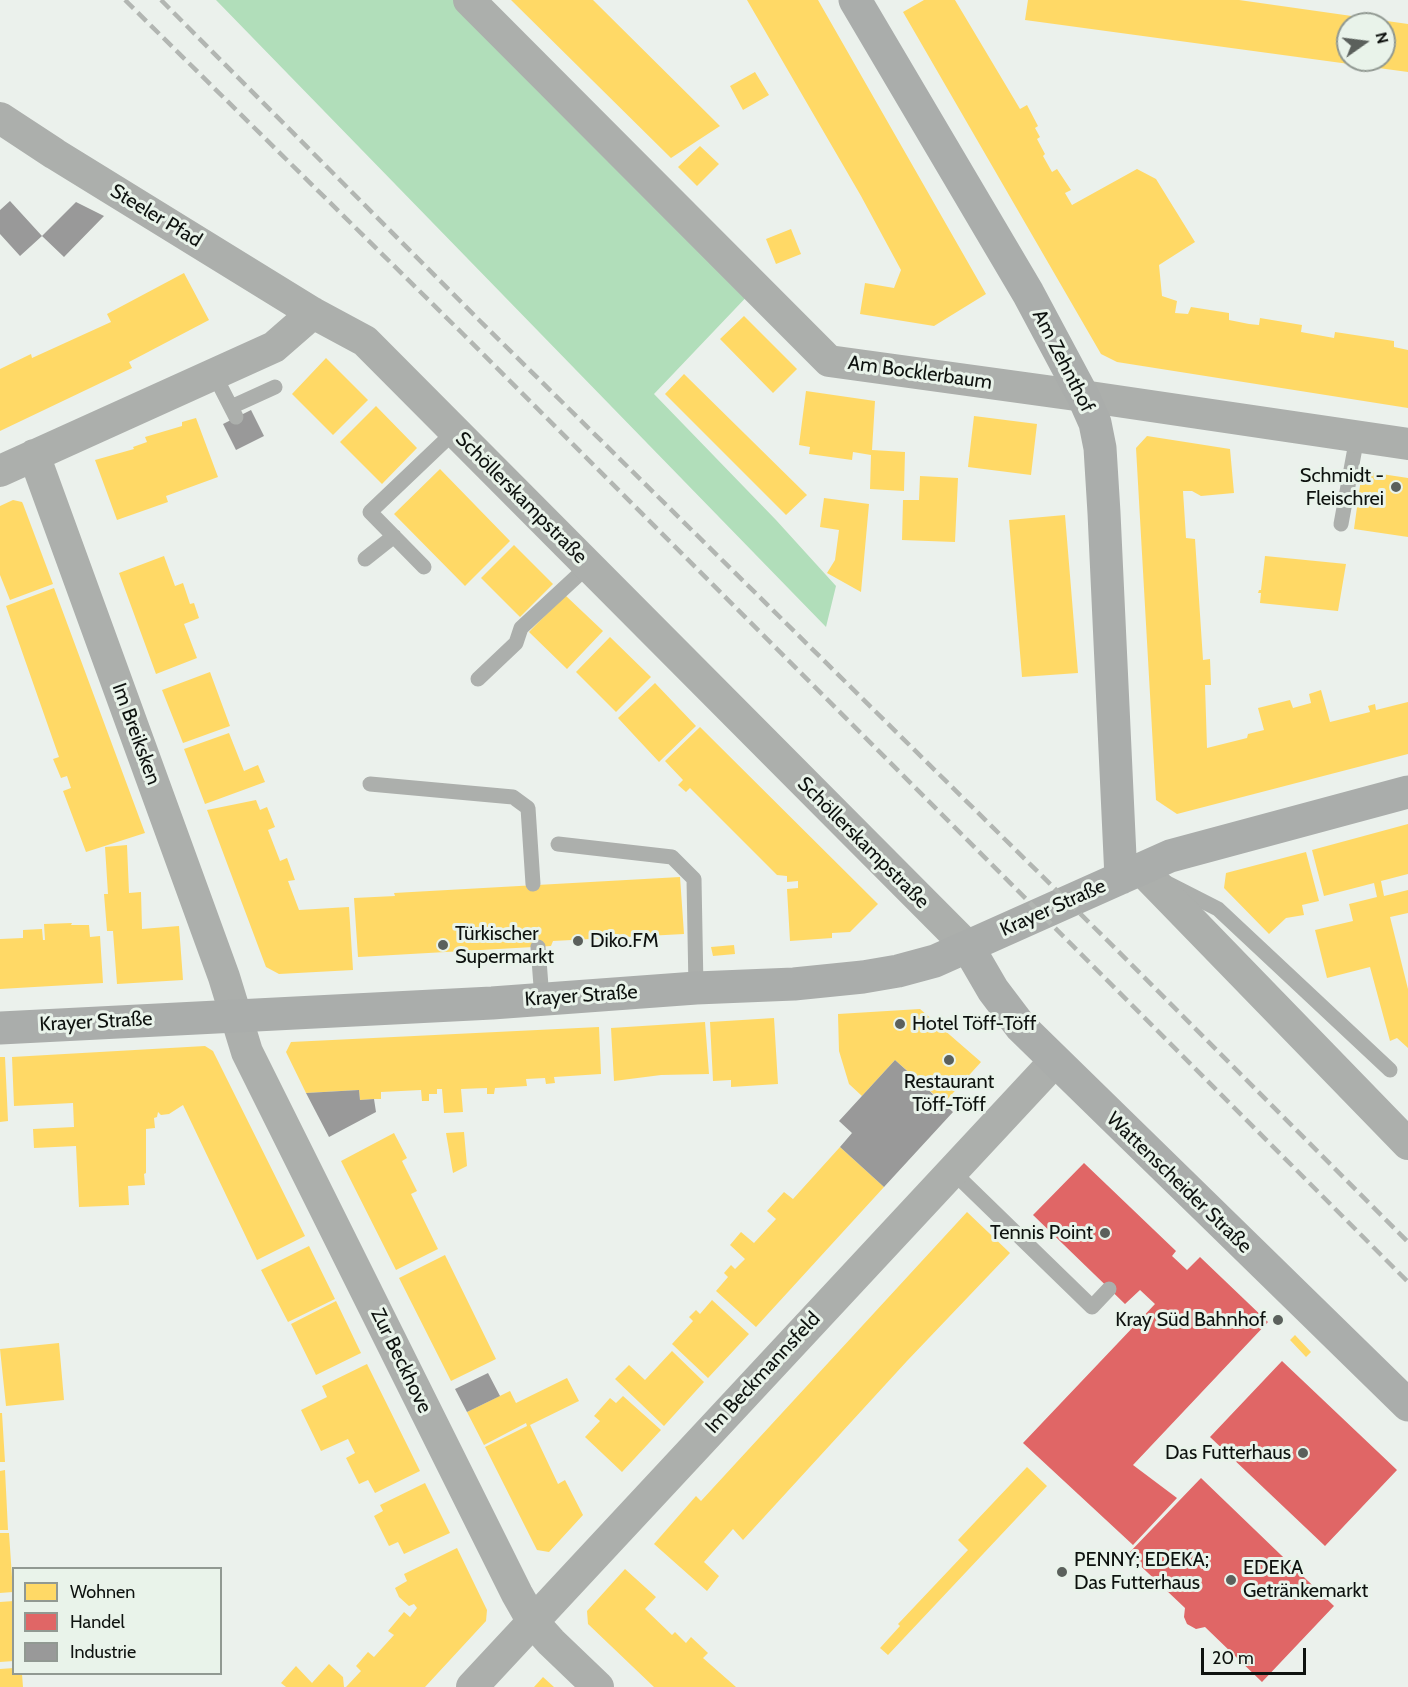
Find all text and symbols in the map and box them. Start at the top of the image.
north arrow [1336,12,1396,72]
text: N [1371,30,1393,46]
street label: Steeler Pfad [106,179,206,253]
street label: Am Zehnthof [1027,306,1099,416]
street label: Am Bocklerbaum [846,351,994,395]
street label: Schöllerskampstraße [450,427,592,569]
place label: Schmidt - Fleischrei [1300,464,1384,511]
marker: Schmidt - Fleischrei [1389,480,1403,494]
street label: Im Breiksken [107,680,165,788]
street label: Schöllerskampstraße [792,772,934,914]
street label: Krayer Straße [996,874,1110,942]
place label: Türkischer Supermarkt [455,922,554,969]
place label: Diko.FM [590,929,659,953]
marker: Diko.FM [571,934,585,948]
marker: Türkischer Supermarkt [436,938,450,952]
street label: Krayer Straße [524,980,638,1012]
street label: Krayer Straße [39,1007,153,1037]
place label: Hotel Töff-Töff [912,1012,1036,1036]
marker: Hotel Töff-Töff [893,1017,907,1031]
marker: Restaurant Töff-Töff [942,1053,956,1067]
place label: Restaurant Töff-Töff [904,1070,994,1117]
street label: Wattenscheider Straße [1101,1107,1257,1259]
place label: Tennis Point [990,1221,1093,1245]
marker: Tennis Point [1098,1226,1112,1240]
street label: Zur Beckhove [365,1305,437,1417]
street label: Im Beckmannsfeld [701,1307,825,1439]
place label: Kray Süd Bahnhof [1115,1308,1266,1332]
marker: Kray Süd Bahnhof [1271,1313,1285,1327]
place label: Das Futterhaus [1165,1441,1291,1465]
marker: Das Futterhaus [1296,1446,1310,1460]
place label: PENNY; EDEKA; Das Futterhaus [1074,1548,1209,1595]
place label: EDEKA Getränkemarkt [1243,1556,1368,1603]
marker: PENNY; EDEKA; Das Futterhaus [1055,1565,1069,1579]
legend [12,1567,222,1675]
marker: EDEKA Getränkemarkt [1224,1573,1238,1587]
text: Wohnen [70,1581,135,1603]
text: Handel [70,1611,125,1633]
scale bar [1204,1636,1309,1674]
text: Industrie [70,1641,136,1663]
text: 20 m [1212,1647,1254,1669]

